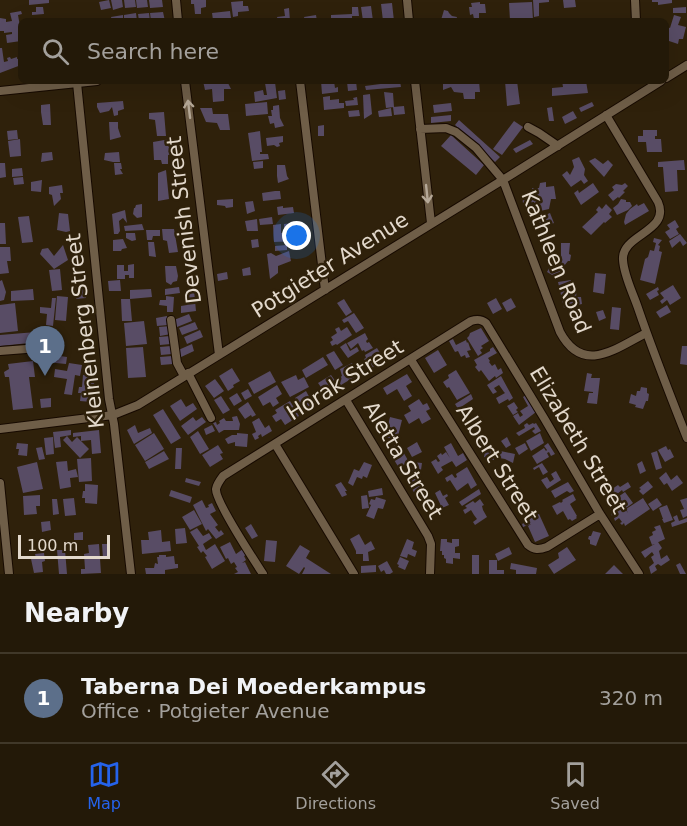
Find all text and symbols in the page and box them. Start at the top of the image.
search box [18,18,669,84]
icon: search [39,35,72,68]
text: Search here [87,39,219,64]
one-way arrow [183,100,194,120]
street label: Devenish Street [162,135,206,305]
one-way arrow [422,183,433,203]
street label: Kathleen Road [516,187,596,337]
street label: Potgieter Avenue [247,207,413,323]
your location [282,221,311,250]
street label: Kleinenberg Street [61,232,109,430]
pin: 1 [26,326,64,376]
street label: Horak Street [282,335,408,425]
street label: Elizabeth Street [525,362,631,518]
street label: Aletta Street [358,397,448,523]
street label: Albert Street [451,400,543,526]
scale bar [18,532,110,560]
text: 100 m [27,536,78,555]
text: Nearby [24,598,129,628]
text: Taberna Dei Moederkampus [81,674,426,699]
text: 1 [37,686,50,710]
text: 320 m [599,686,663,710]
text: Office · Potgieter Avenue [81,699,329,723]
tab: Map [87,758,121,813]
tab: Directions [295,758,376,813]
tab: Saved [550,758,600,813]

